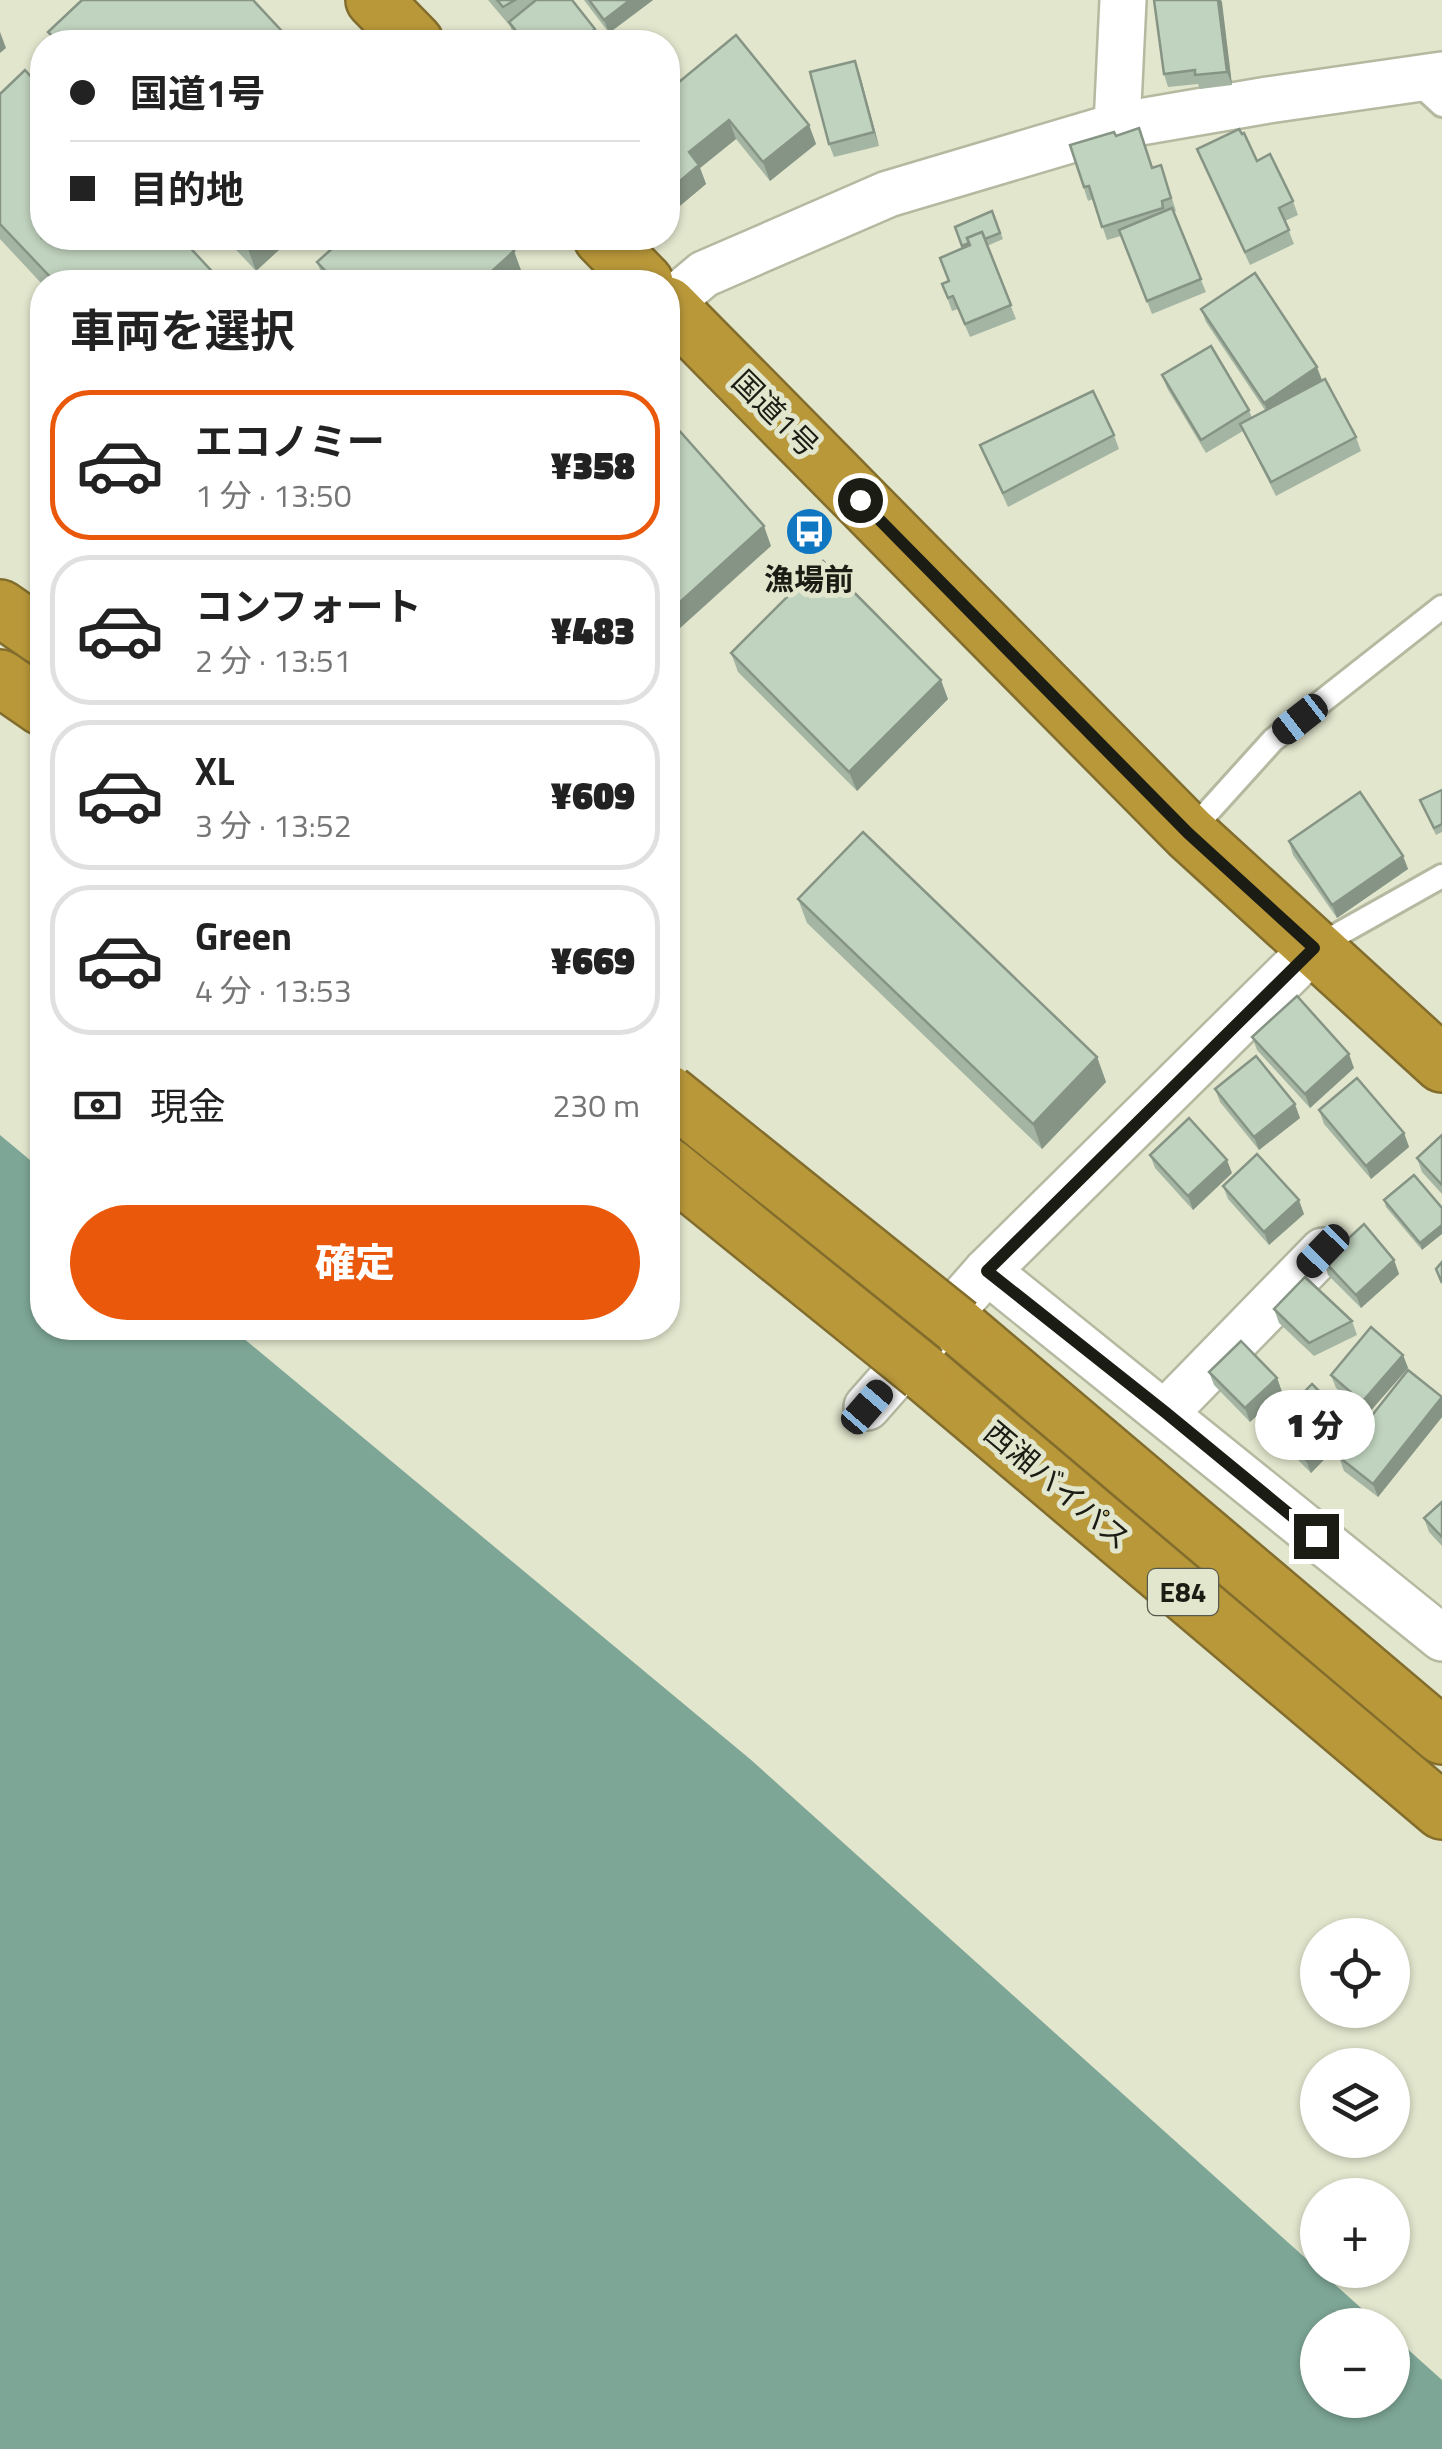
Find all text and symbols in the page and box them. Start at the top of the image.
text: 国道1号 [130,64,265,122]
text: 目的地 [130,160,244,218]
text: 車両を選択 [70,296,295,364]
street label: 国道1号 [722,359,830,467]
text: エコノミー [195,412,385,470]
icon: car [75,420,165,510]
text: ¥358 [550,436,635,494]
text: 1 分 · 13:50 [195,471,352,519]
route start [838,478,883,523]
bus stop icon: 漁場前 [783,505,835,557]
place label: 漁場前 [764,556,854,602]
text: コンフォート [195,577,422,635]
icon: car [75,585,165,675]
text: ¥483 [550,601,635,659]
text: 2 分 · 13:51 [195,636,352,684]
car [1267,689,1333,749]
text: XL [195,742,235,800]
icon: car [75,750,165,840]
text: ¥609 [550,766,635,824]
text: 3 分 · 13:52 [195,801,352,849]
text: Green [195,907,292,965]
icon: car [75,915,165,1005]
text: ¥669 [550,931,635,989]
text: 4 分 · 13:53 [195,966,352,1014]
text: 現金 [150,1077,226,1135]
icon: cash [70,1078,125,1133]
text: 230 m [552,1081,640,1129]
button: 確定 [70,1205,640,1320]
car [1291,1219,1355,1283]
car [836,1375,898,1439]
callout: 1 分 [1256,1391,1376,1461]
text: 1 分 [1287,1401,1343,1449]
street label: 西湘バイパス [974,1410,1141,1561]
route end [1294,1514,1339,1559]
road number: E84 [1148,1569,1218,1615]
map controls [1300,1918,1410,2418]
button: locate [1300,1918,1410,2028]
button: layers [1300,2048,1410,2158]
button: + [1300,2178,1410,2288]
button: − [1300,2308,1410,2418]

